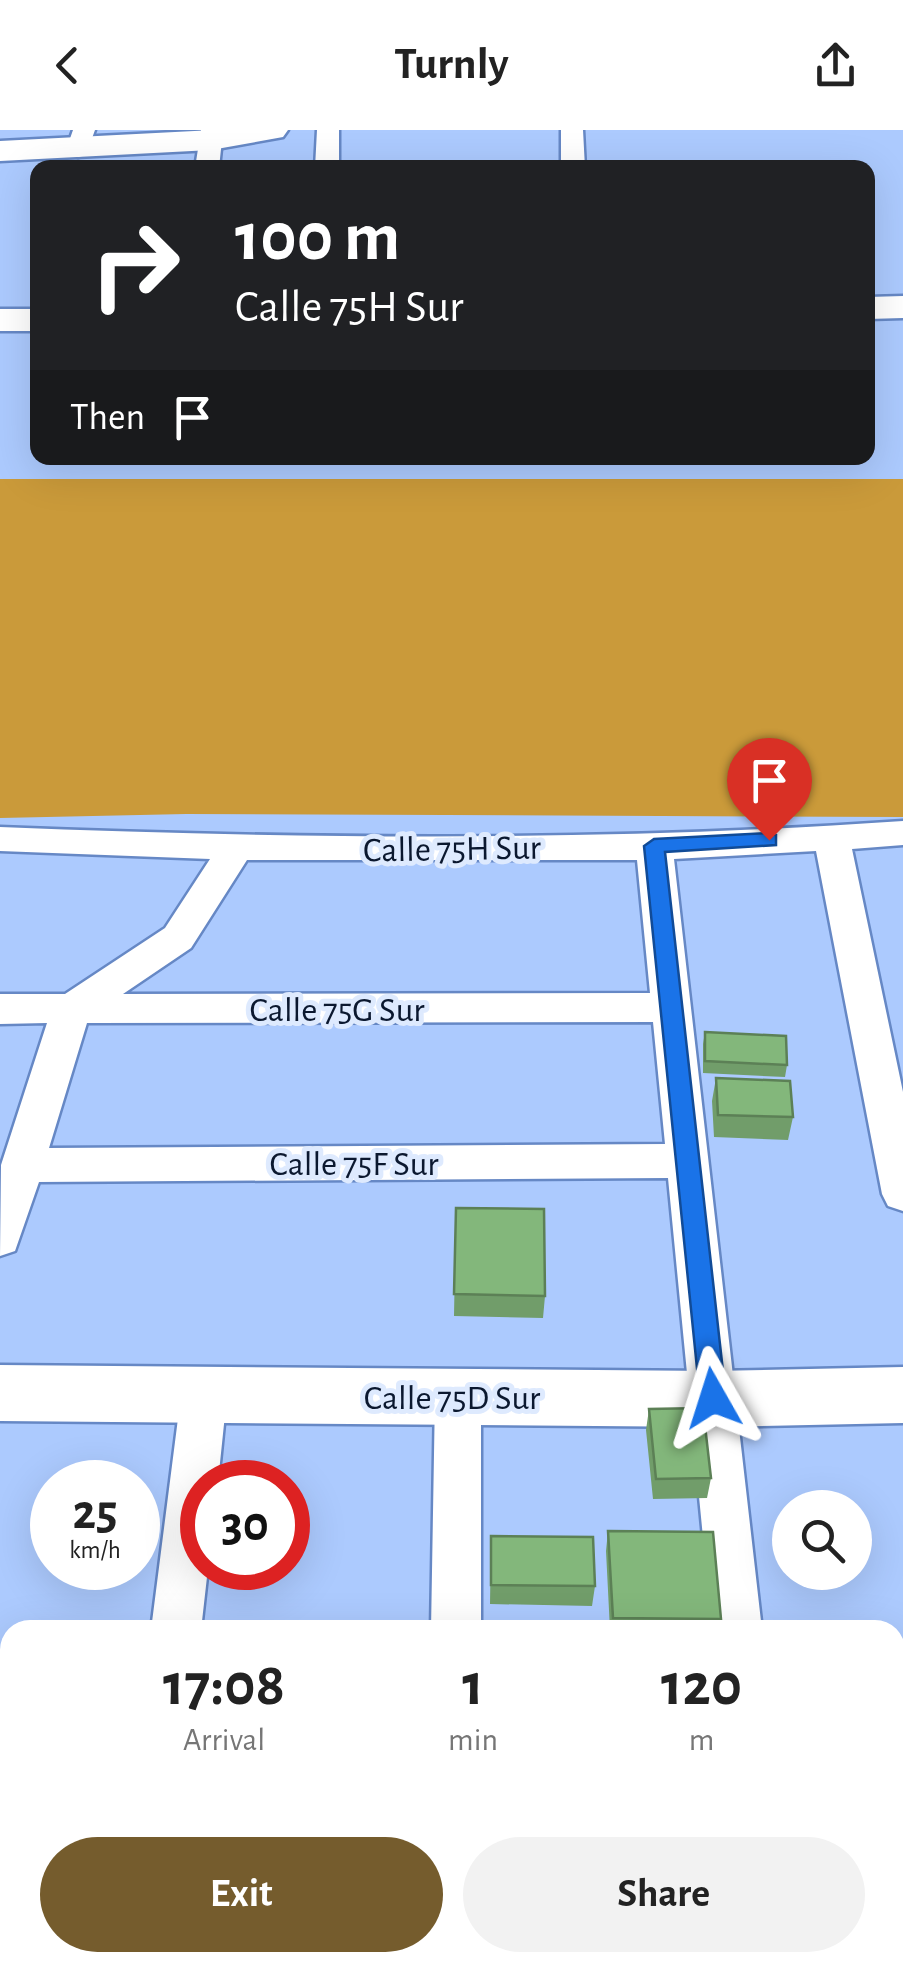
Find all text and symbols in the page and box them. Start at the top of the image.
icon: back [40,38,95,93]
icon: share [808,38,863,93]
text: Turnly [394,42,509,87]
icon: right [70,200,200,330]
text: 100 m [235,203,400,273]
text: Calle 75H Sur [235,285,464,330]
icon: arrive [165,390,220,445]
text: Then [70,399,145,437]
pin [727,738,812,841]
icon: arrive [742,753,797,808]
street label: Calle 75H Sur [363,830,542,869]
street label: Calle 75G Sur [250,993,425,1028]
street label: Calle 75F Sur [269,1147,439,1182]
position arrow [661,1346,765,1450]
street label: Calle 75D Sur [364,1381,541,1416]
speed limit sign: 30 [180,1460,310,1590]
text: 25 [72,1488,118,1538]
map controls [772,1490,872,1590]
button: search [772,1490,872,1590]
text: km/h [69,1538,121,1563]
text: 17:08 [163,1656,285,1716]
text: 1 [462,1656,484,1716]
text: 120 [661,1656,742,1716]
text: Arrival [183,1724,265,1756]
text: min [448,1724,498,1756]
text: m [689,1724,714,1756]
button: Exit [40,1837,443,1952]
button: Share [463,1837,865,1952]

